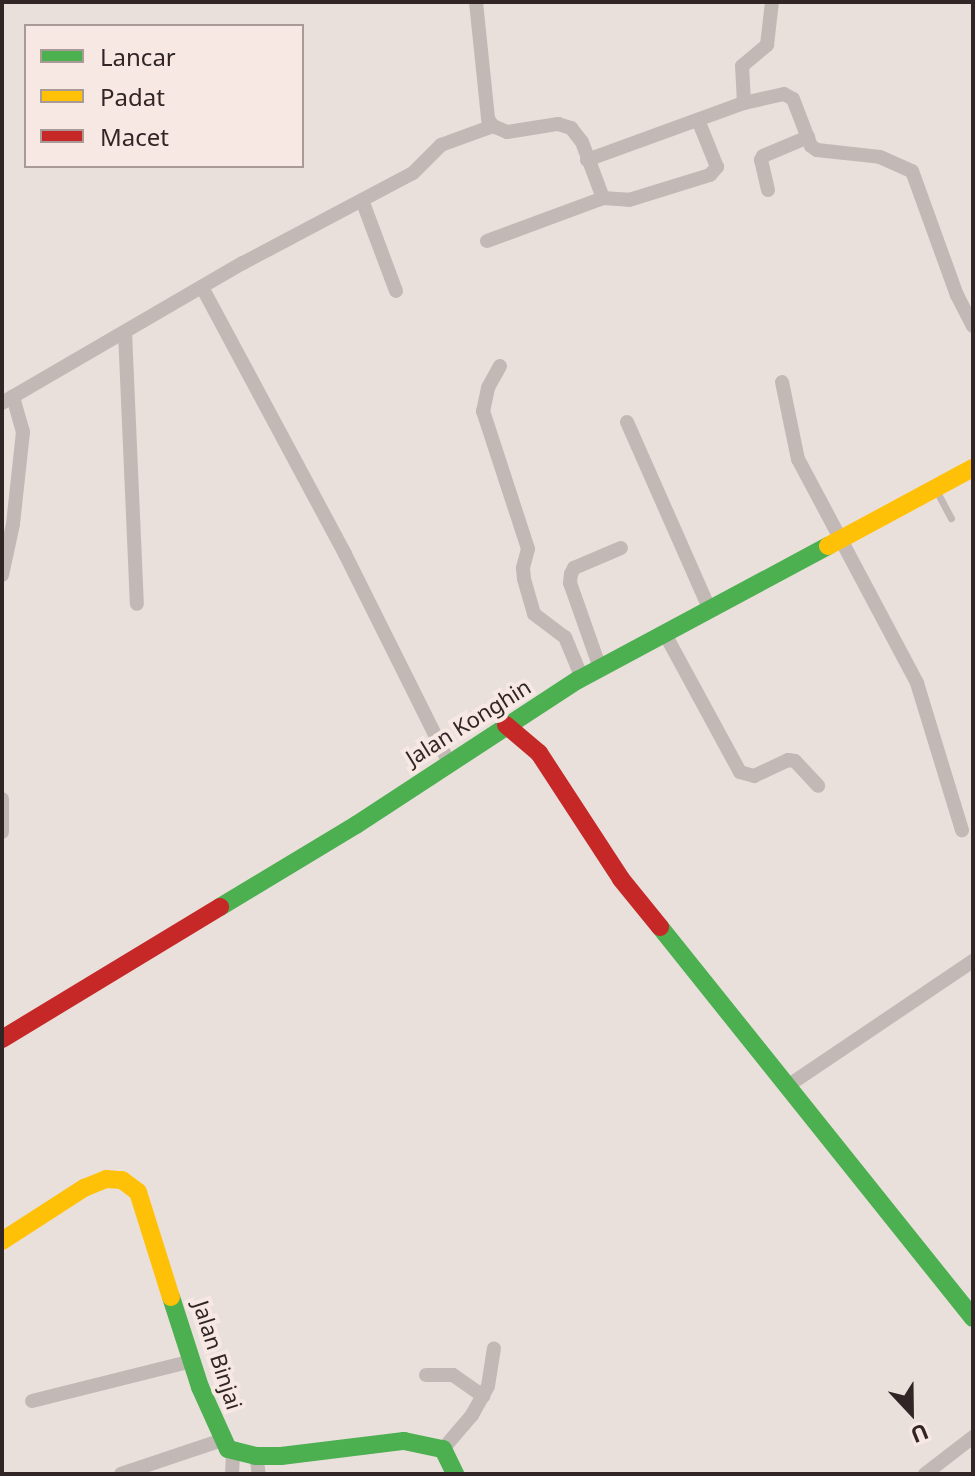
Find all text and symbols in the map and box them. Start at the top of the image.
legend [24,24,304,168]
text: Lancar [100,40,176,73]
text: Padat [100,80,165,113]
text: Macet [100,120,169,153]
street label: Jalan Konghin [401,673,535,771]
street label: Jalan Binjai [188,1297,248,1413]
north arrow [871,1372,951,1452]
text: U [907,1417,933,1451]

